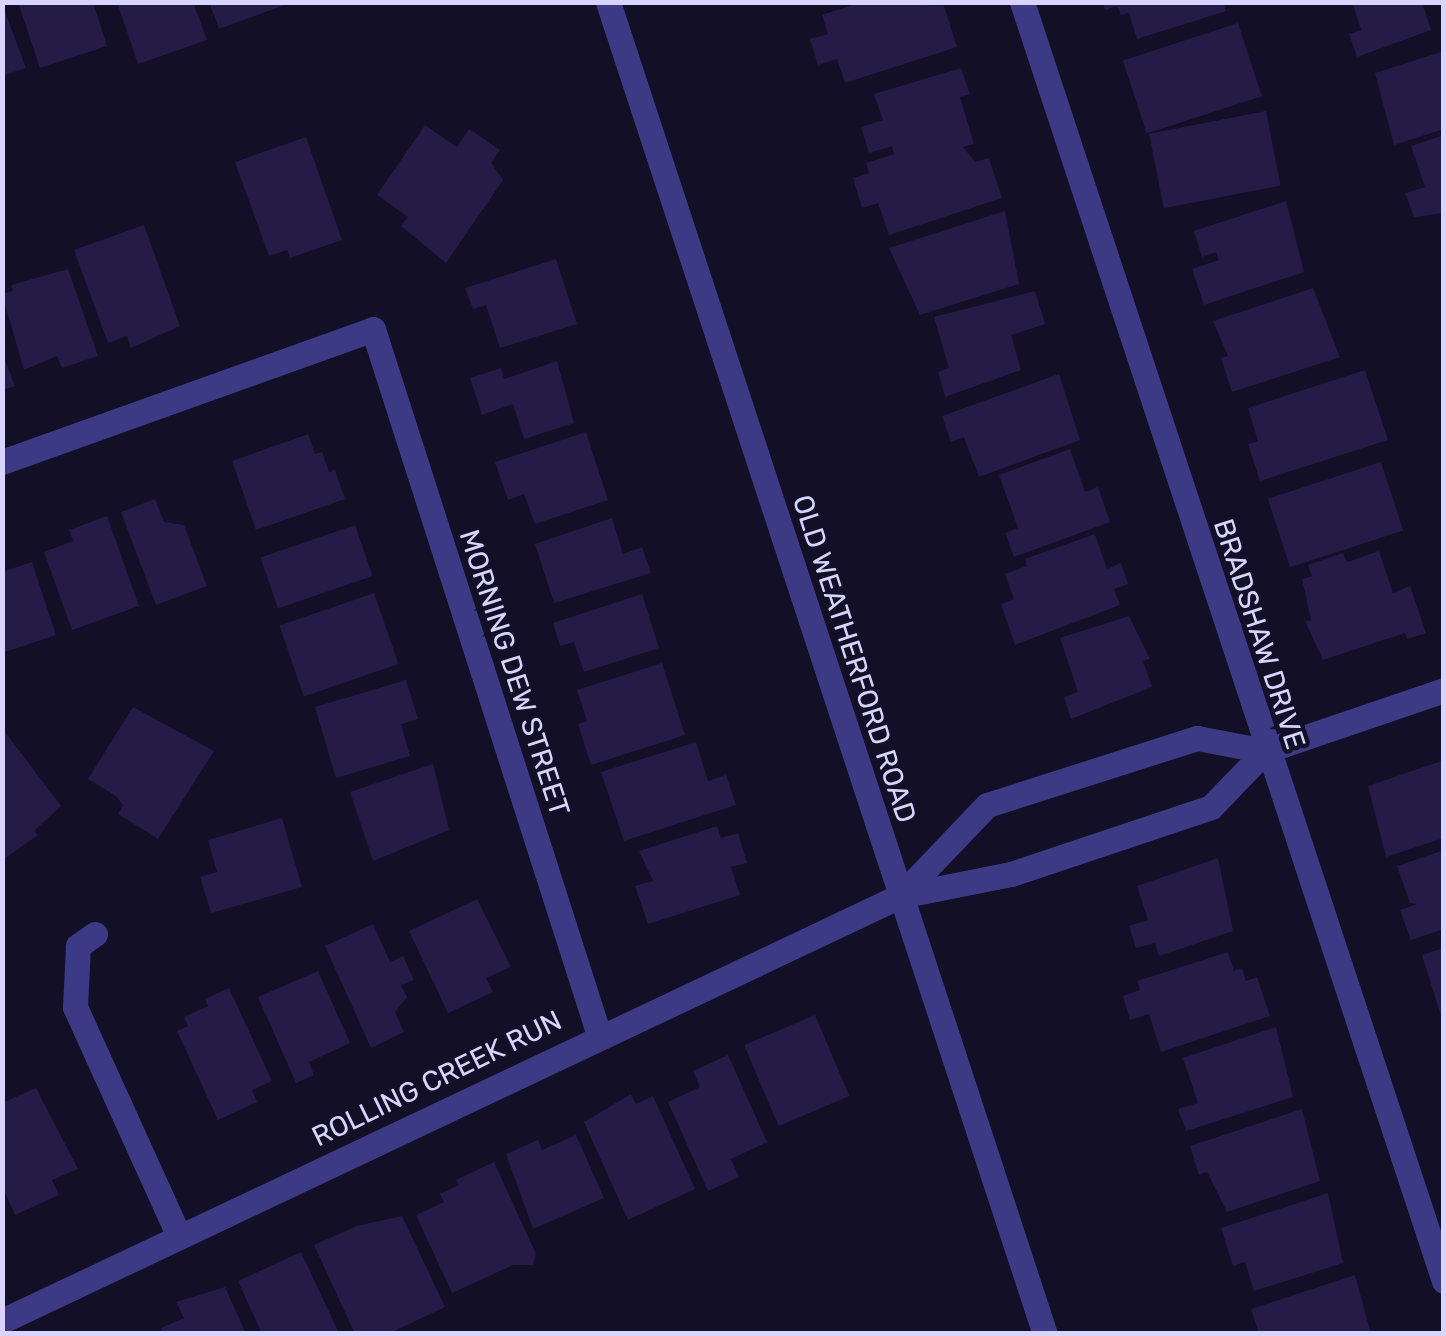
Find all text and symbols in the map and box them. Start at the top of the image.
street label: OLD WEATHERFORD ROAD [785,491,923,827]
street label: BRADSHAW DRIVE [1206,514,1312,754]
street label: MORNING DEW STREET [452,525,576,821]
street label: ROLLING CREEK RUN [307,1004,567,1154]

